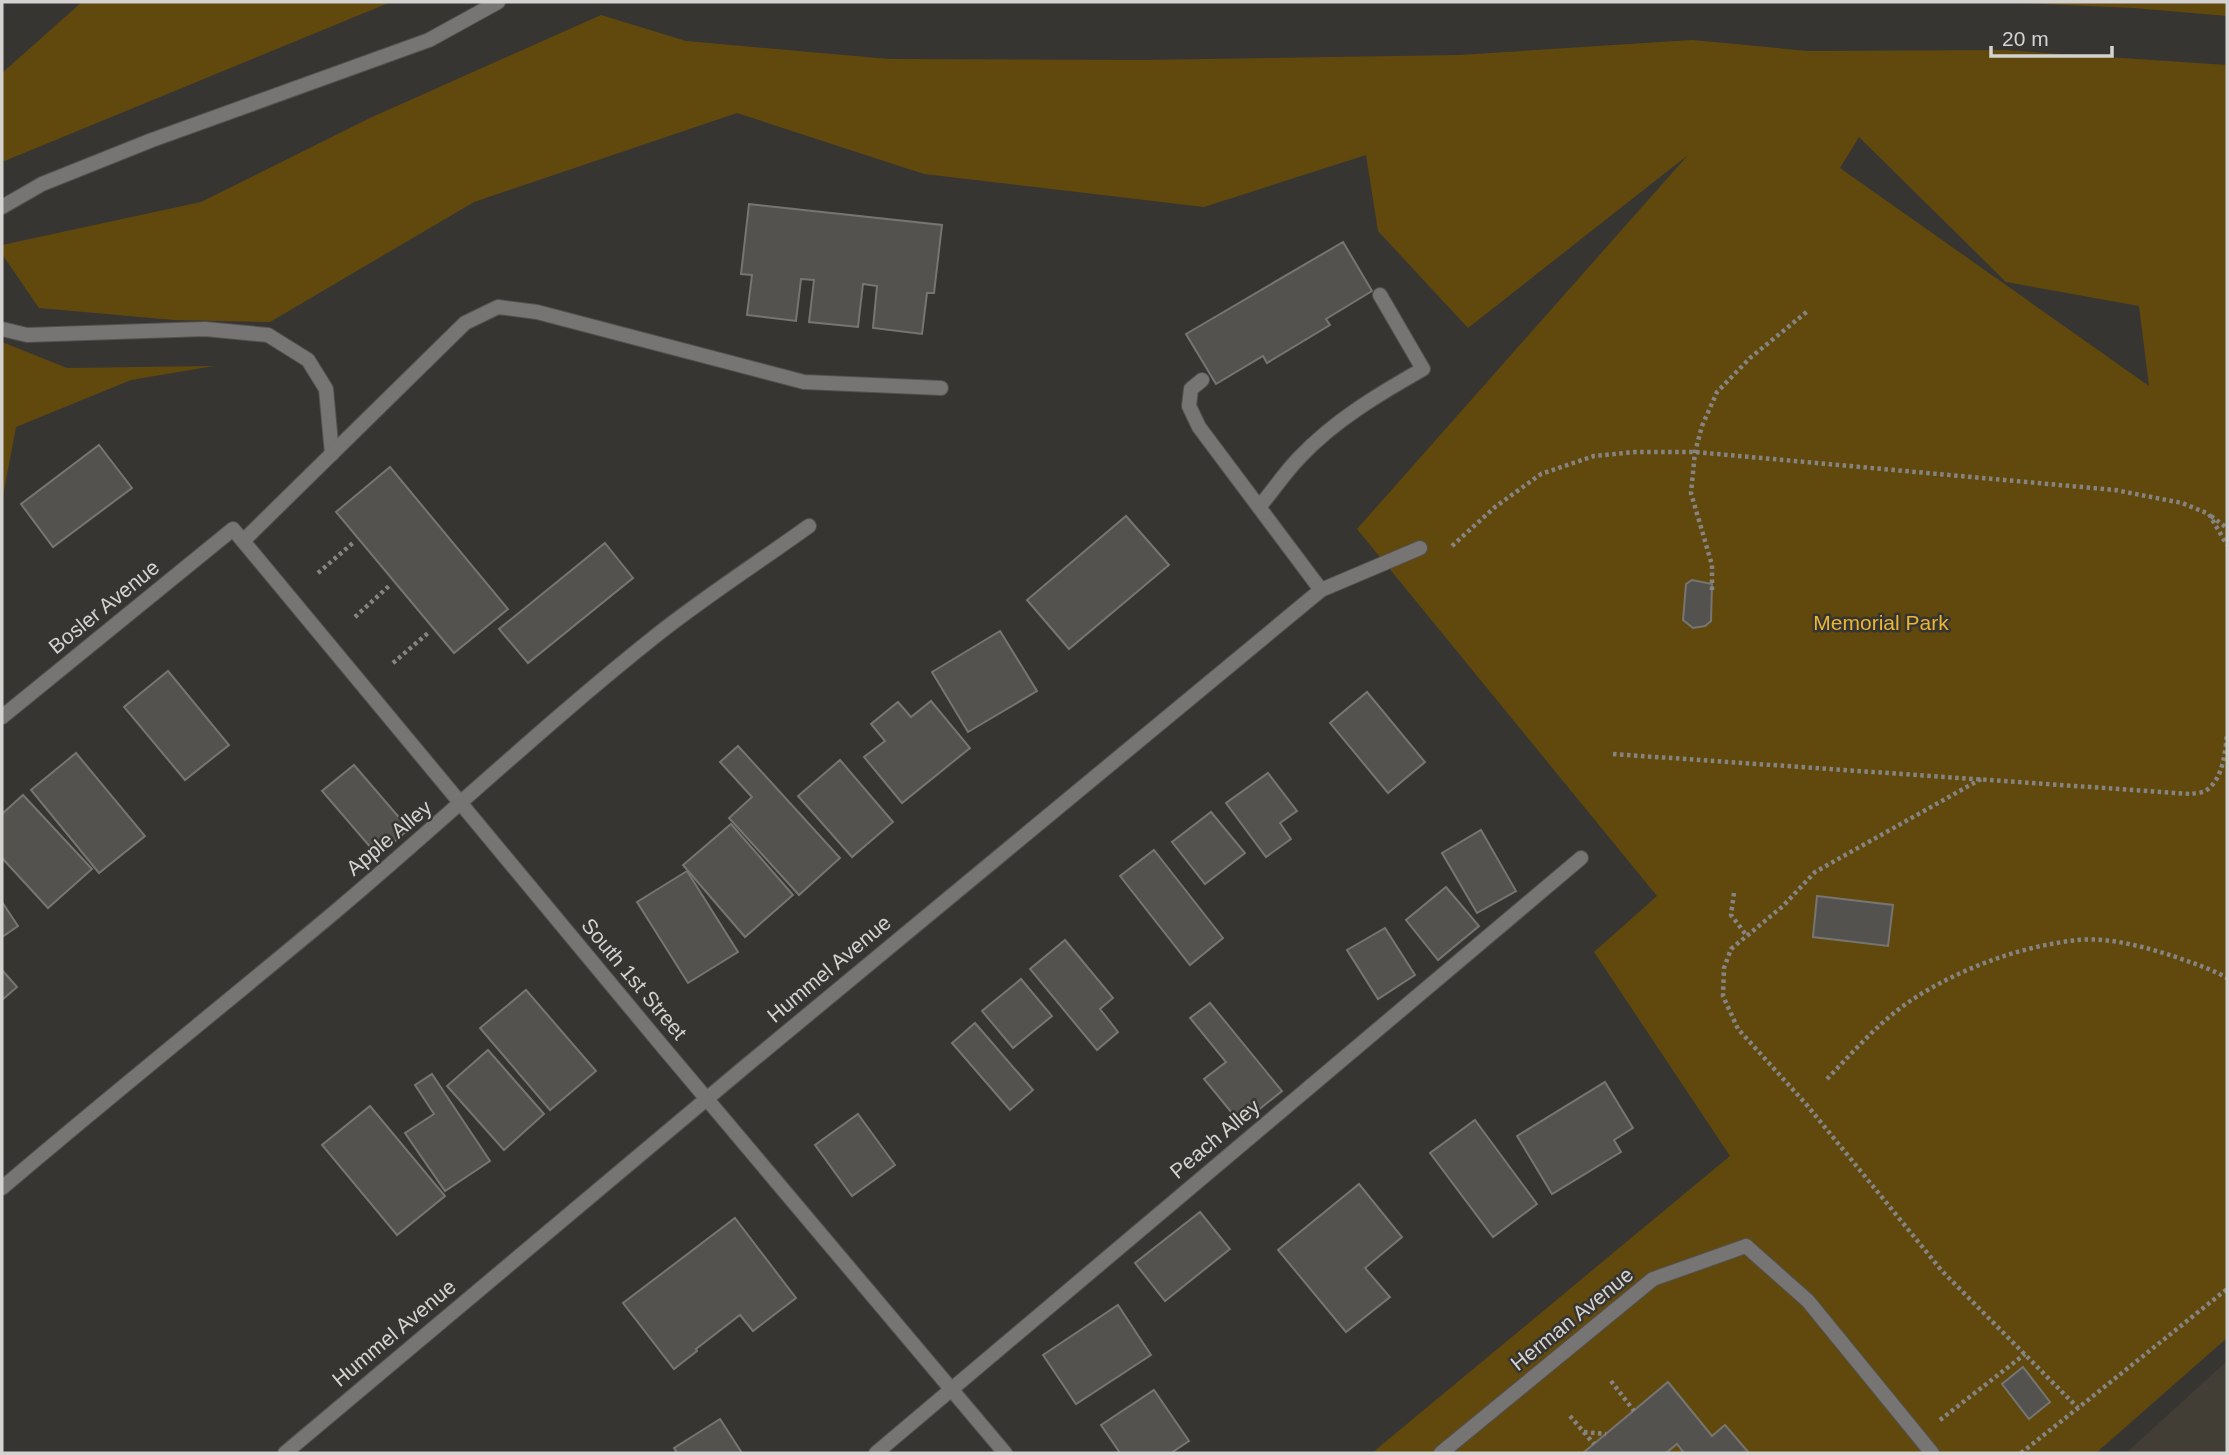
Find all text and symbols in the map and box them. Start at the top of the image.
scale bar [1991,14,2112,58]
text: 20 m [2002,27,2049,50]
street label: Bosler Avenue [44,555,163,658]
park label: Memorial Park [1813,611,1949,634]
street label: Apple Alley [341,795,436,880]
street label: Hummel Avenue [762,910,895,1027]
street label: South 1st Street [577,914,692,1044]
street label: Peach Alley [1165,1094,1264,1183]
street label: Herman Avenue [1506,1262,1637,1375]
street label: Hummel Avenue [327,1274,460,1391]

